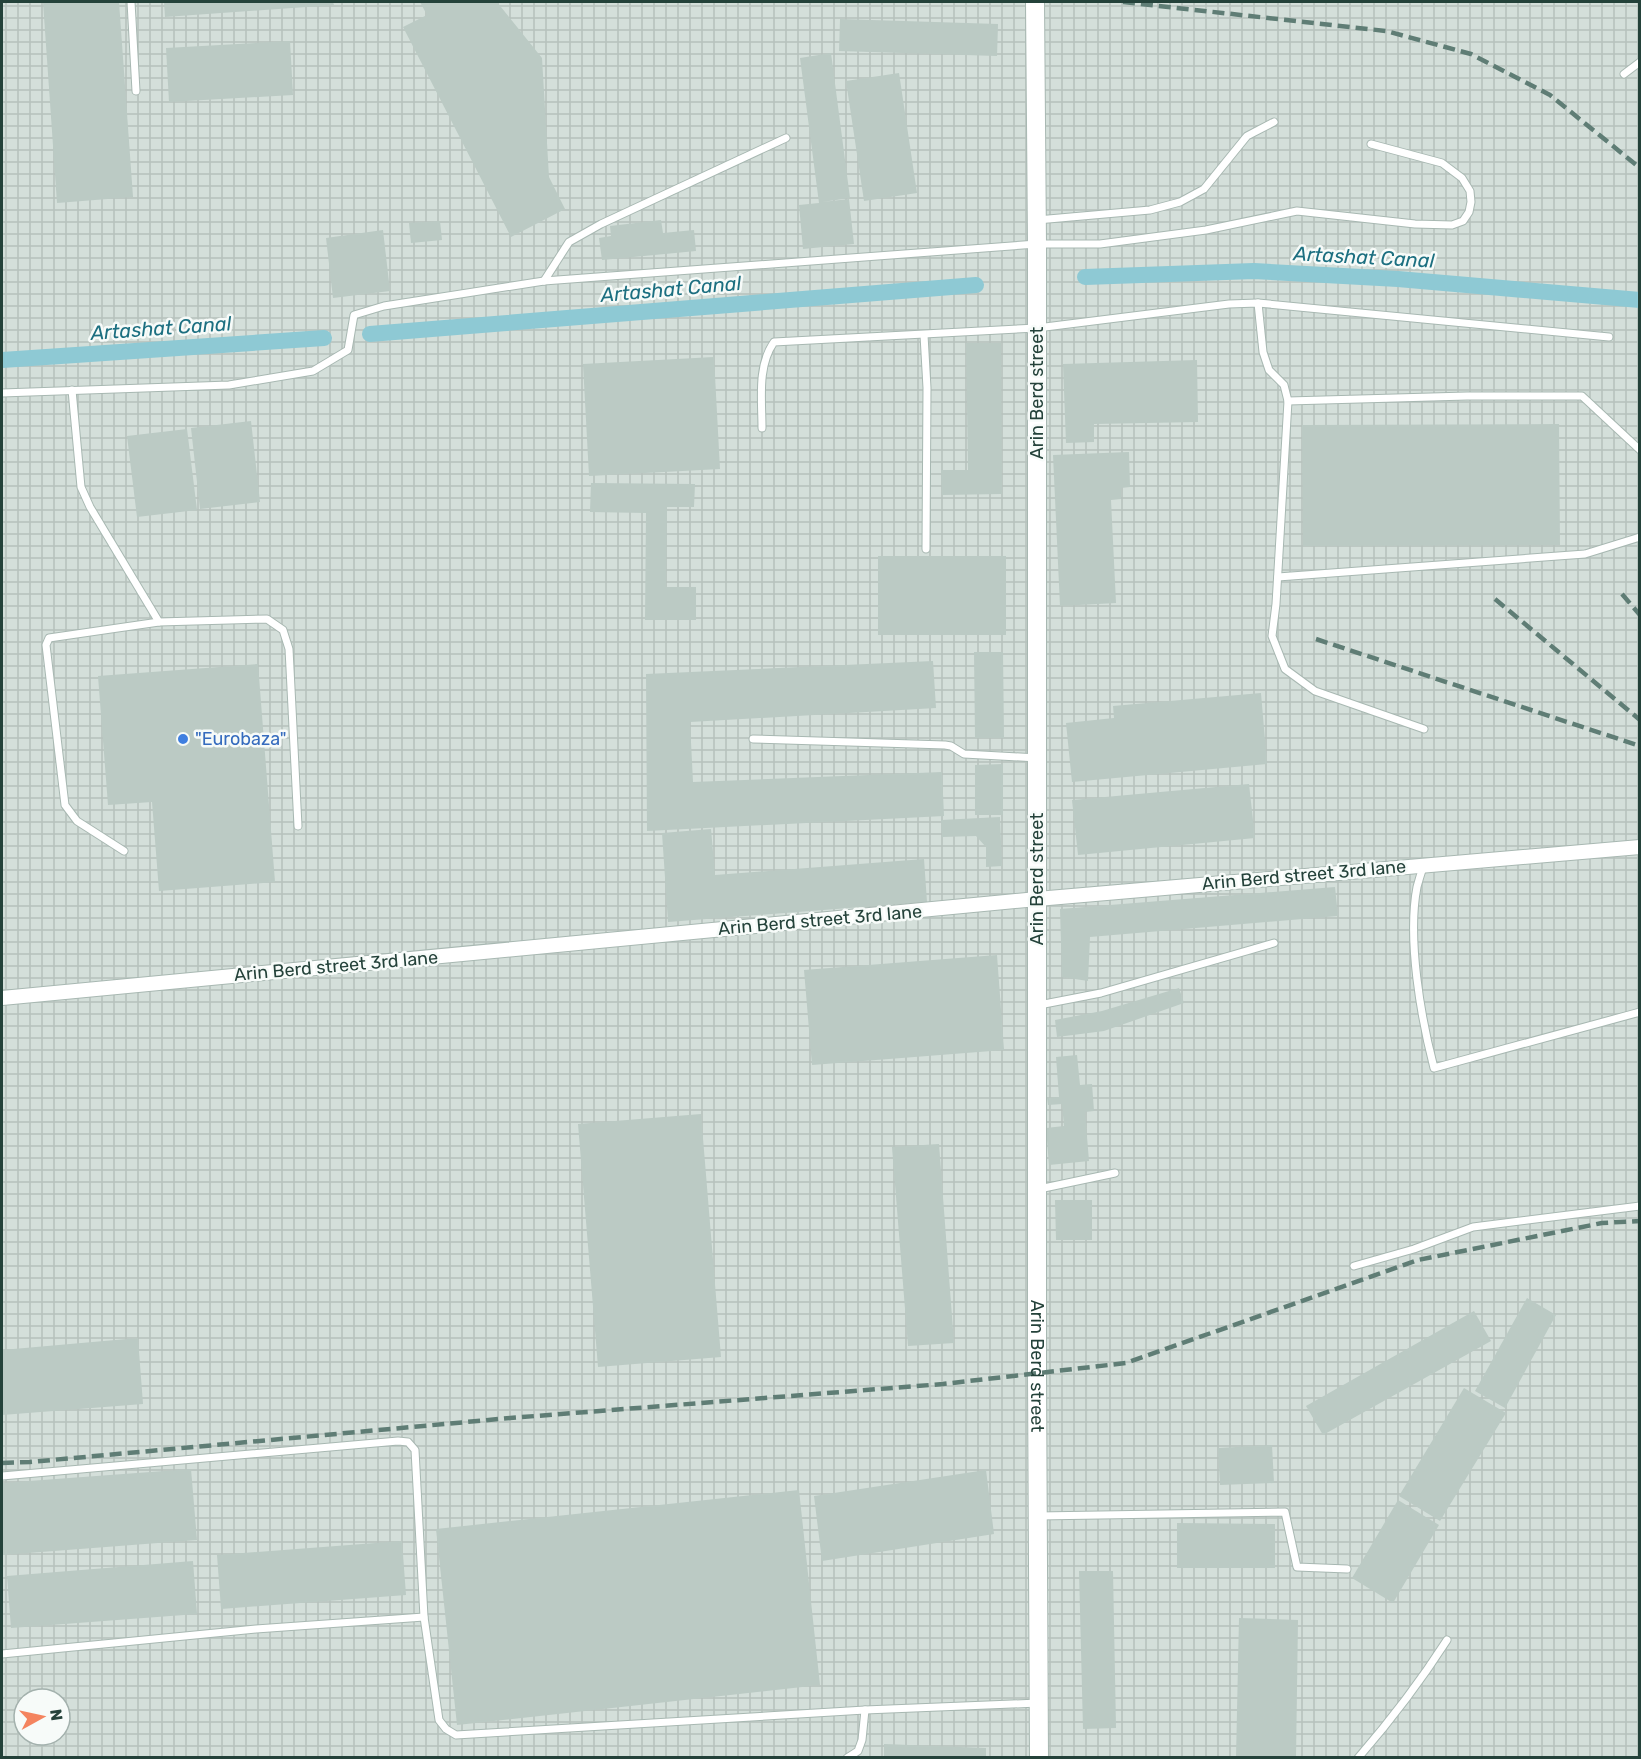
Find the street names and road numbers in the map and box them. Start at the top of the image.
street label: Arin Berd street [1026,327,1048,459]
street label: Arin Berd street [1026,813,1048,945]
street label: Arin Berd street 3rd lane [1201,855,1407,895]
street label: Arin Berd street 3rd lane [717,900,923,940]
street label: Arin Berd street 3rd lane [233,946,439,986]
street label: Arin Berd street [1026,1300,1048,1432]

